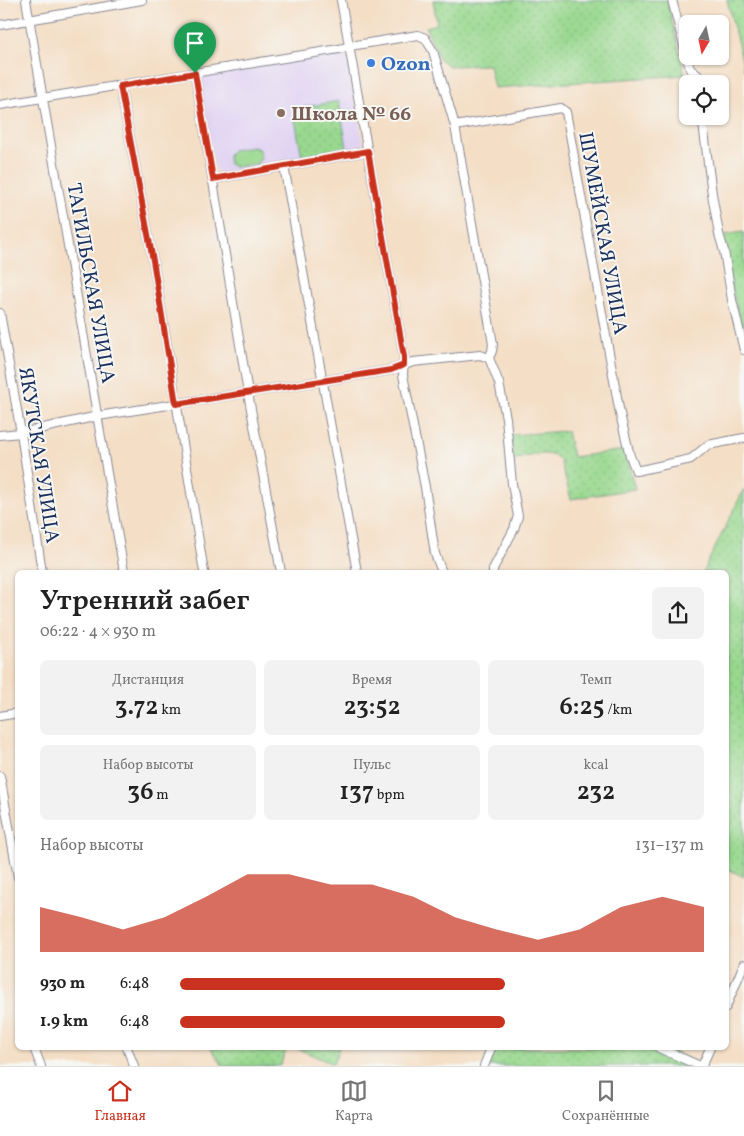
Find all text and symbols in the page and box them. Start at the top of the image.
north arrow [679,15,729,65]
map controls [679,15,729,125]
pin [174,22,216,73]
icon: arrive [181,29,209,57]
place label: Ozon [381,51,431,79]
marker: Ozon [365,57,377,69]
button: locate [679,75,729,125]
place label: Школа № 66 [291,101,411,129]
marker: Школа № 66 [275,107,287,119]
street label: ШУМЕЙСКАЯ УЛИЦА [570,130,634,337]
street label: ТАГИЛЬСКАЯ УЛИЦА [59,181,121,386]
street label: ЯКУТСКАЯ УЛИЦА [10,365,66,545]
text: Утренний забег [40,582,249,621]
button: share [652,587,704,639]
text: 06:22 · 4 × 930 m [40,621,156,643]
text: Дистанция [112,671,184,690]
text: Время [352,671,392,690]
text: Темп [580,671,612,690]
text: 3.72 [115,690,158,725]
text: 23:52 [343,690,401,725]
text: 6:25 [559,690,605,725]
text: km [158,701,181,720]
text: /km [605,701,633,720]
text: Набор высоты [103,756,193,775]
text: Пульс [353,756,391,775]
text: kcal [584,756,608,775]
text: 36 [127,775,153,810]
text: 137 [339,775,374,810]
text: 232 [577,775,615,810]
text: m [153,786,169,805]
text: bpm [374,786,405,805]
text: Набор высоты [40,835,144,857]
text: 131–137 m [635,835,704,857]
text: 930 m [40,973,85,995]
text: 6:48 [120,973,149,995]
text: 1.9 km [40,1011,88,1033]
text: 6:48 [120,1011,149,1033]
tab: Главная [95,1077,146,1126]
tab: Карта [335,1077,373,1126]
tab: Сохранённые [562,1077,649,1126]

